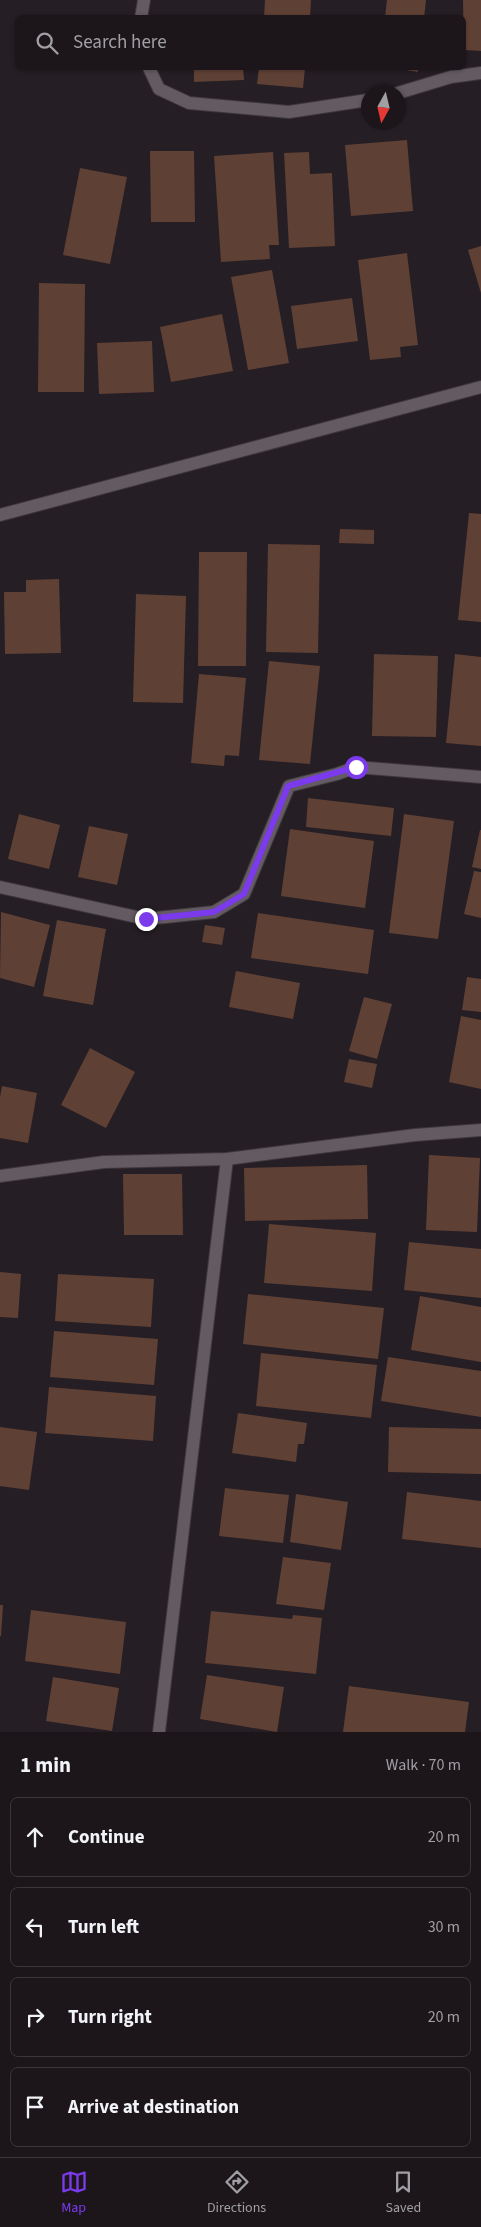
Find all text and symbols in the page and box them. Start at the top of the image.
search box [15,15,466,70]
icon: search [33,29,61,57]
text: Search here [73,29,167,56]
north arrow [361,85,406,130]
route start [345,756,368,779]
route end [135,908,158,931]
text: 1 min [20,1750,71,1780]
text: Walk · 70 m [386,1754,461,1776]
icon: ahead [21,1823,49,1851]
text: Continue [68,1824,145,1851]
text: 20 m [428,1826,460,1848]
icon: left [21,1913,49,1941]
text: Turn left [68,1914,139,1941]
text: 30 m [428,1916,460,1938]
icon: right [21,2003,49,2031]
text: Turn right [68,2004,152,2031]
text: 20 m [428,2006,460,2028]
icon: arrive [21,2093,49,2121]
text: Arrive at destination [68,2094,239,2121]
tab: Map [60,2168,88,2218]
tab: Directions [207,2168,266,2218]
tab: Saved [386,2168,421,2218]

